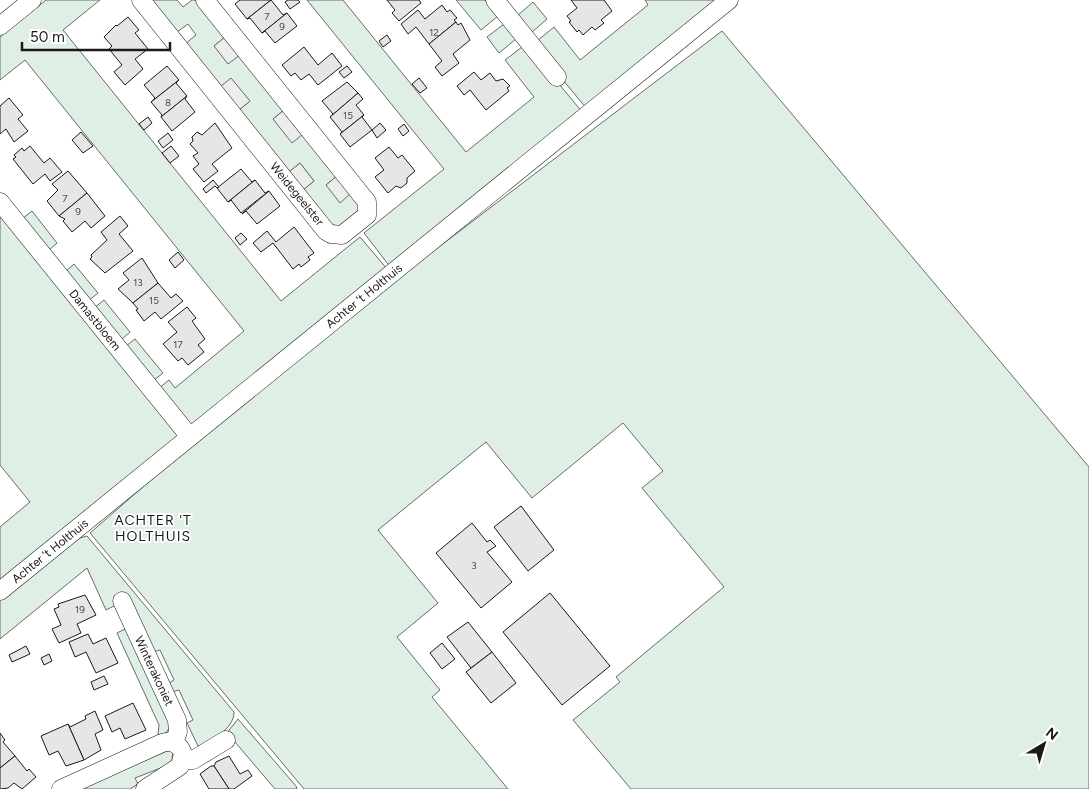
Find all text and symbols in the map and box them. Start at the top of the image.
house number: 7 [264,10,270,23]
scale bar [22,20,170,52]
house number: 9 [279,20,285,33]
house number: 12 [429,26,439,39]
text: 50 m [30,28,65,46]
house number: 8 [165,96,171,109]
house number: 15 [343,109,353,122]
street label: Weidegeelster [267,159,327,229]
house number: 7 [62,192,68,205]
house number: 9 [75,205,81,218]
street label: Achter 't Holthuis [323,261,405,331]
house number: 13 [133,276,143,289]
street label: Damastbloem [66,287,124,353]
house number: 15 [149,294,159,307]
house number: 17 [173,338,183,351]
district label: ACHTER 'T HOLTHUIS [114,512,192,545]
street label: Achter 't Holthuis [9,516,91,586]
house number: 3 [471,559,477,572]
house number: 19 [75,603,85,616]
street label: Winterakoniet [132,634,176,709]
north arrow [1019,719,1069,769]
text: N [1042,724,1061,744]

